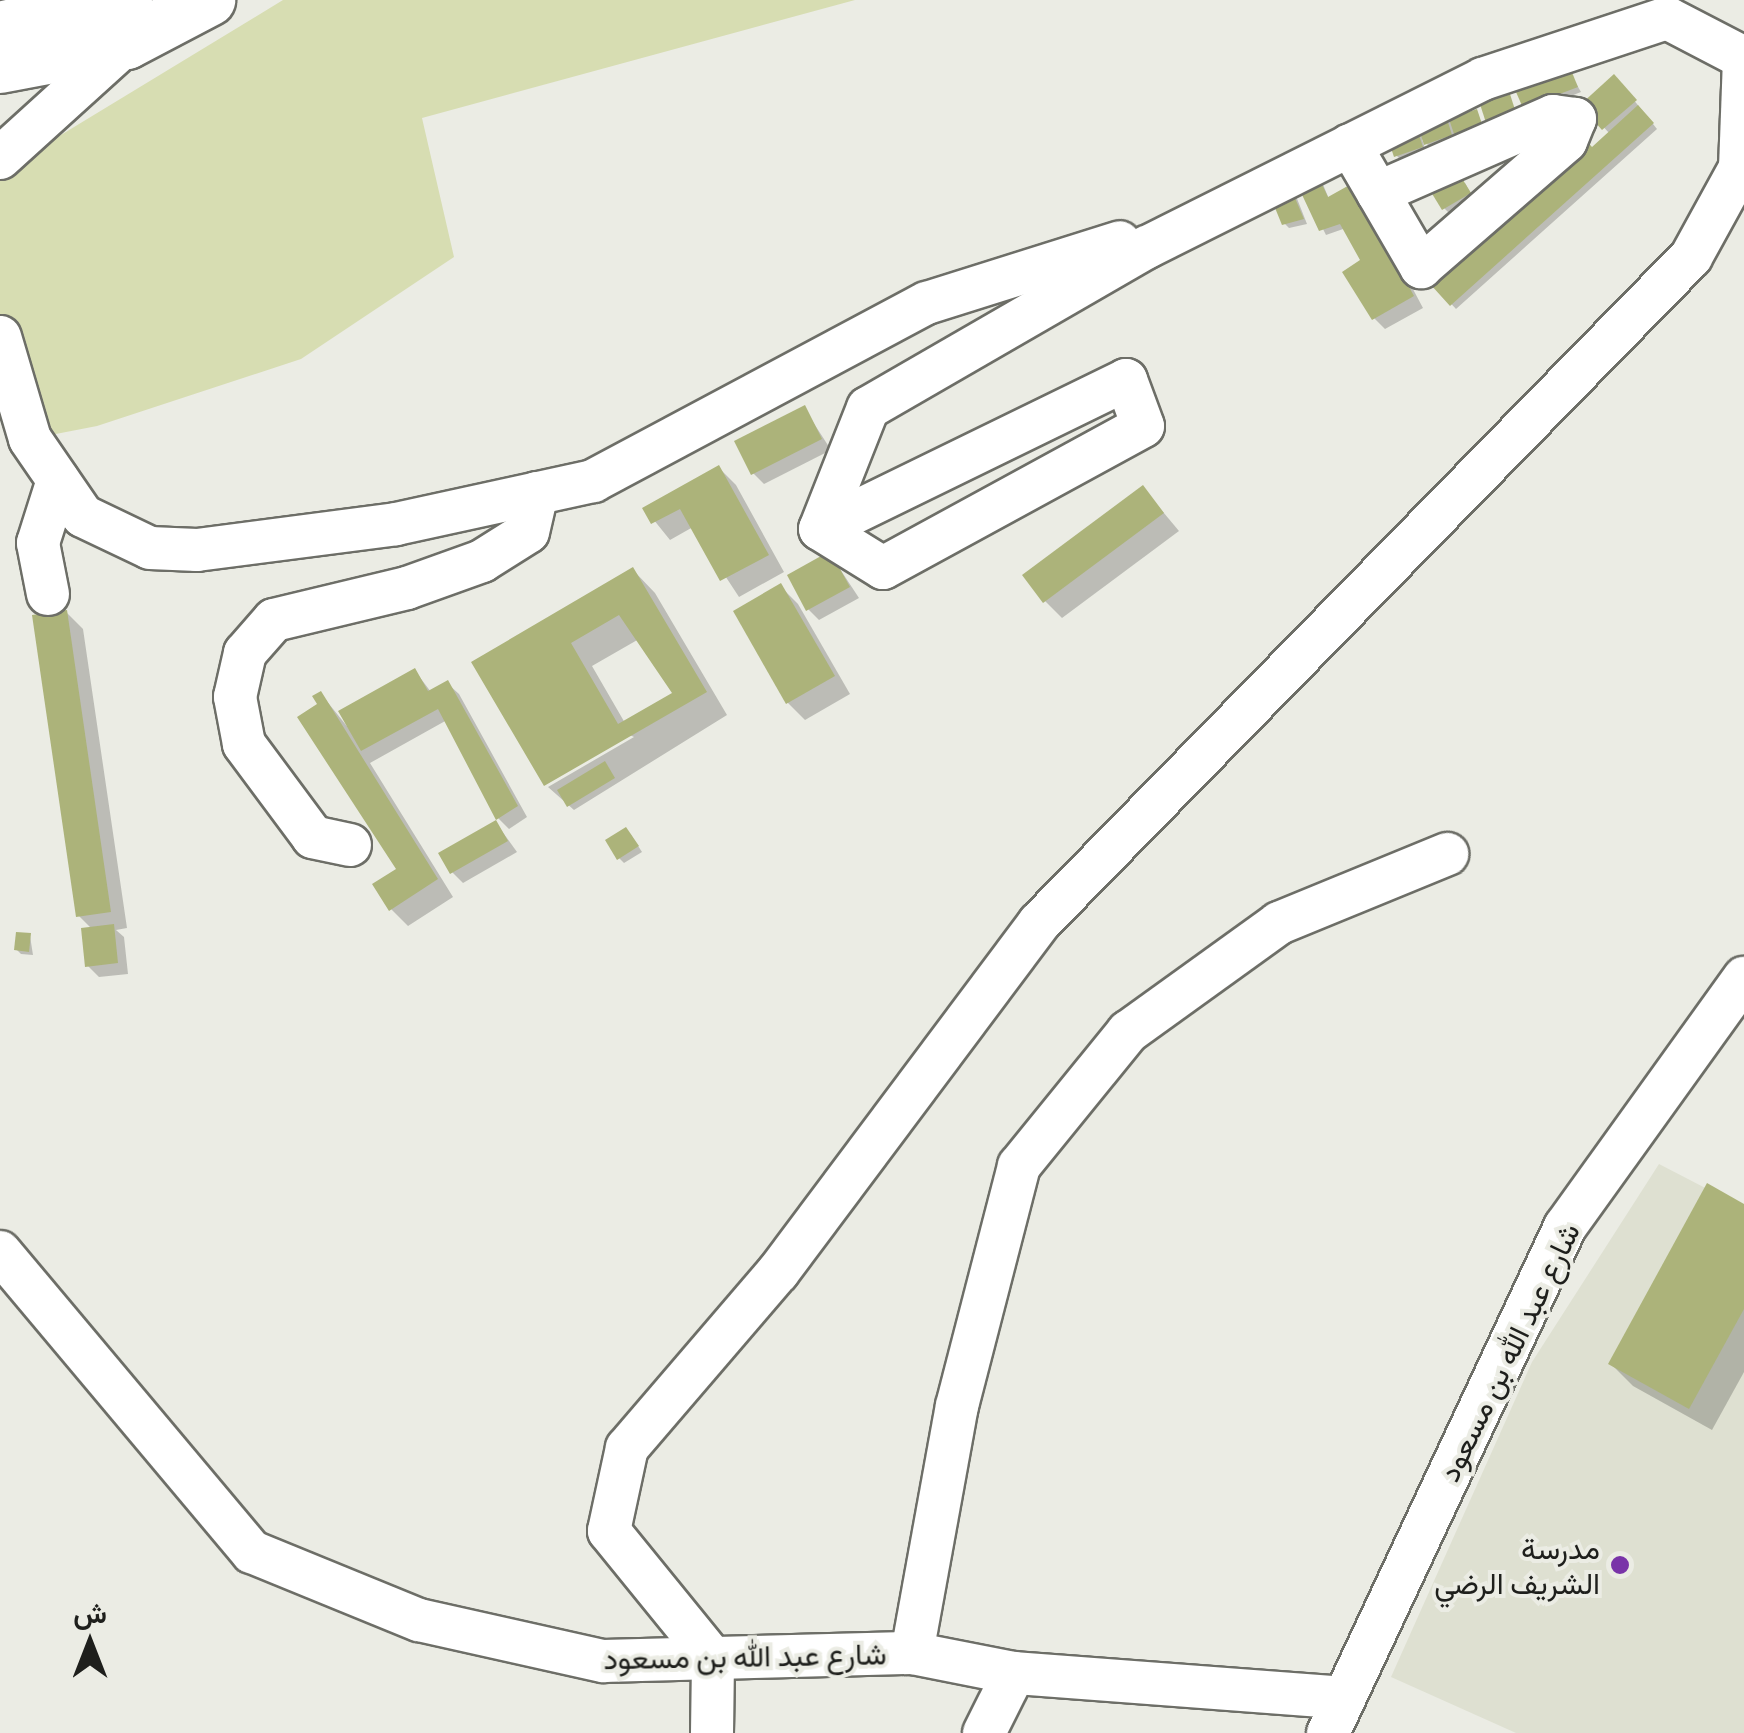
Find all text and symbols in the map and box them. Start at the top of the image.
street label: شارع عبد الله بن مسعود [1431,1217,1587,1487]
place label: مدرسة الشريف الرضي [1434,1530,1600,1600]
marker: مدرسة الشريف الرضي [1609,1554,1631,1576]
text: ش [73,1591,107,1634]
north arrow [40,1593,140,1693]
street label: شارع عبد الله بن مسعود [603,1636,887,1676]

